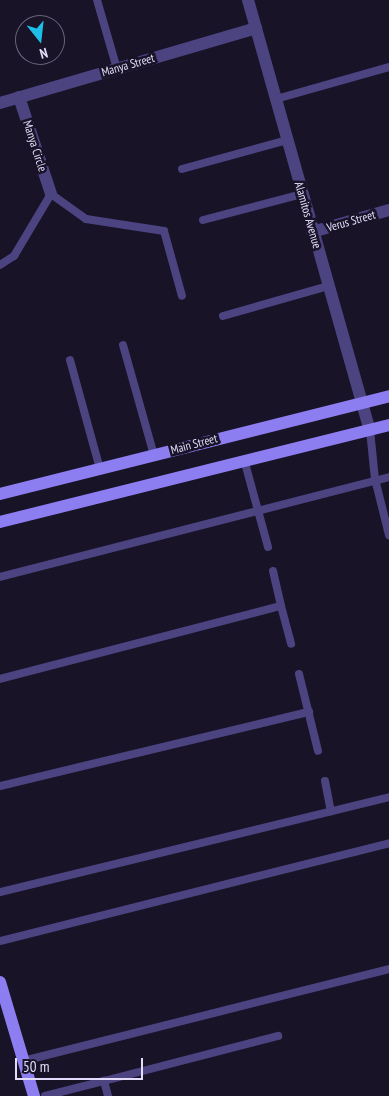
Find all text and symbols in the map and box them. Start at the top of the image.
north arrow [15,15,65,65]
text: N [38,44,50,63]
street label: Manya Street [100,51,156,79]
street label: Manya Circle [20,119,50,173]
street label: Alamitos Avenue [292,180,324,250]
street label: Verus Street [325,207,377,235]
street label: Main Street [169,431,219,457]
scale bar [18,1048,145,1080]
text: 50 m [23,1057,49,1076]

